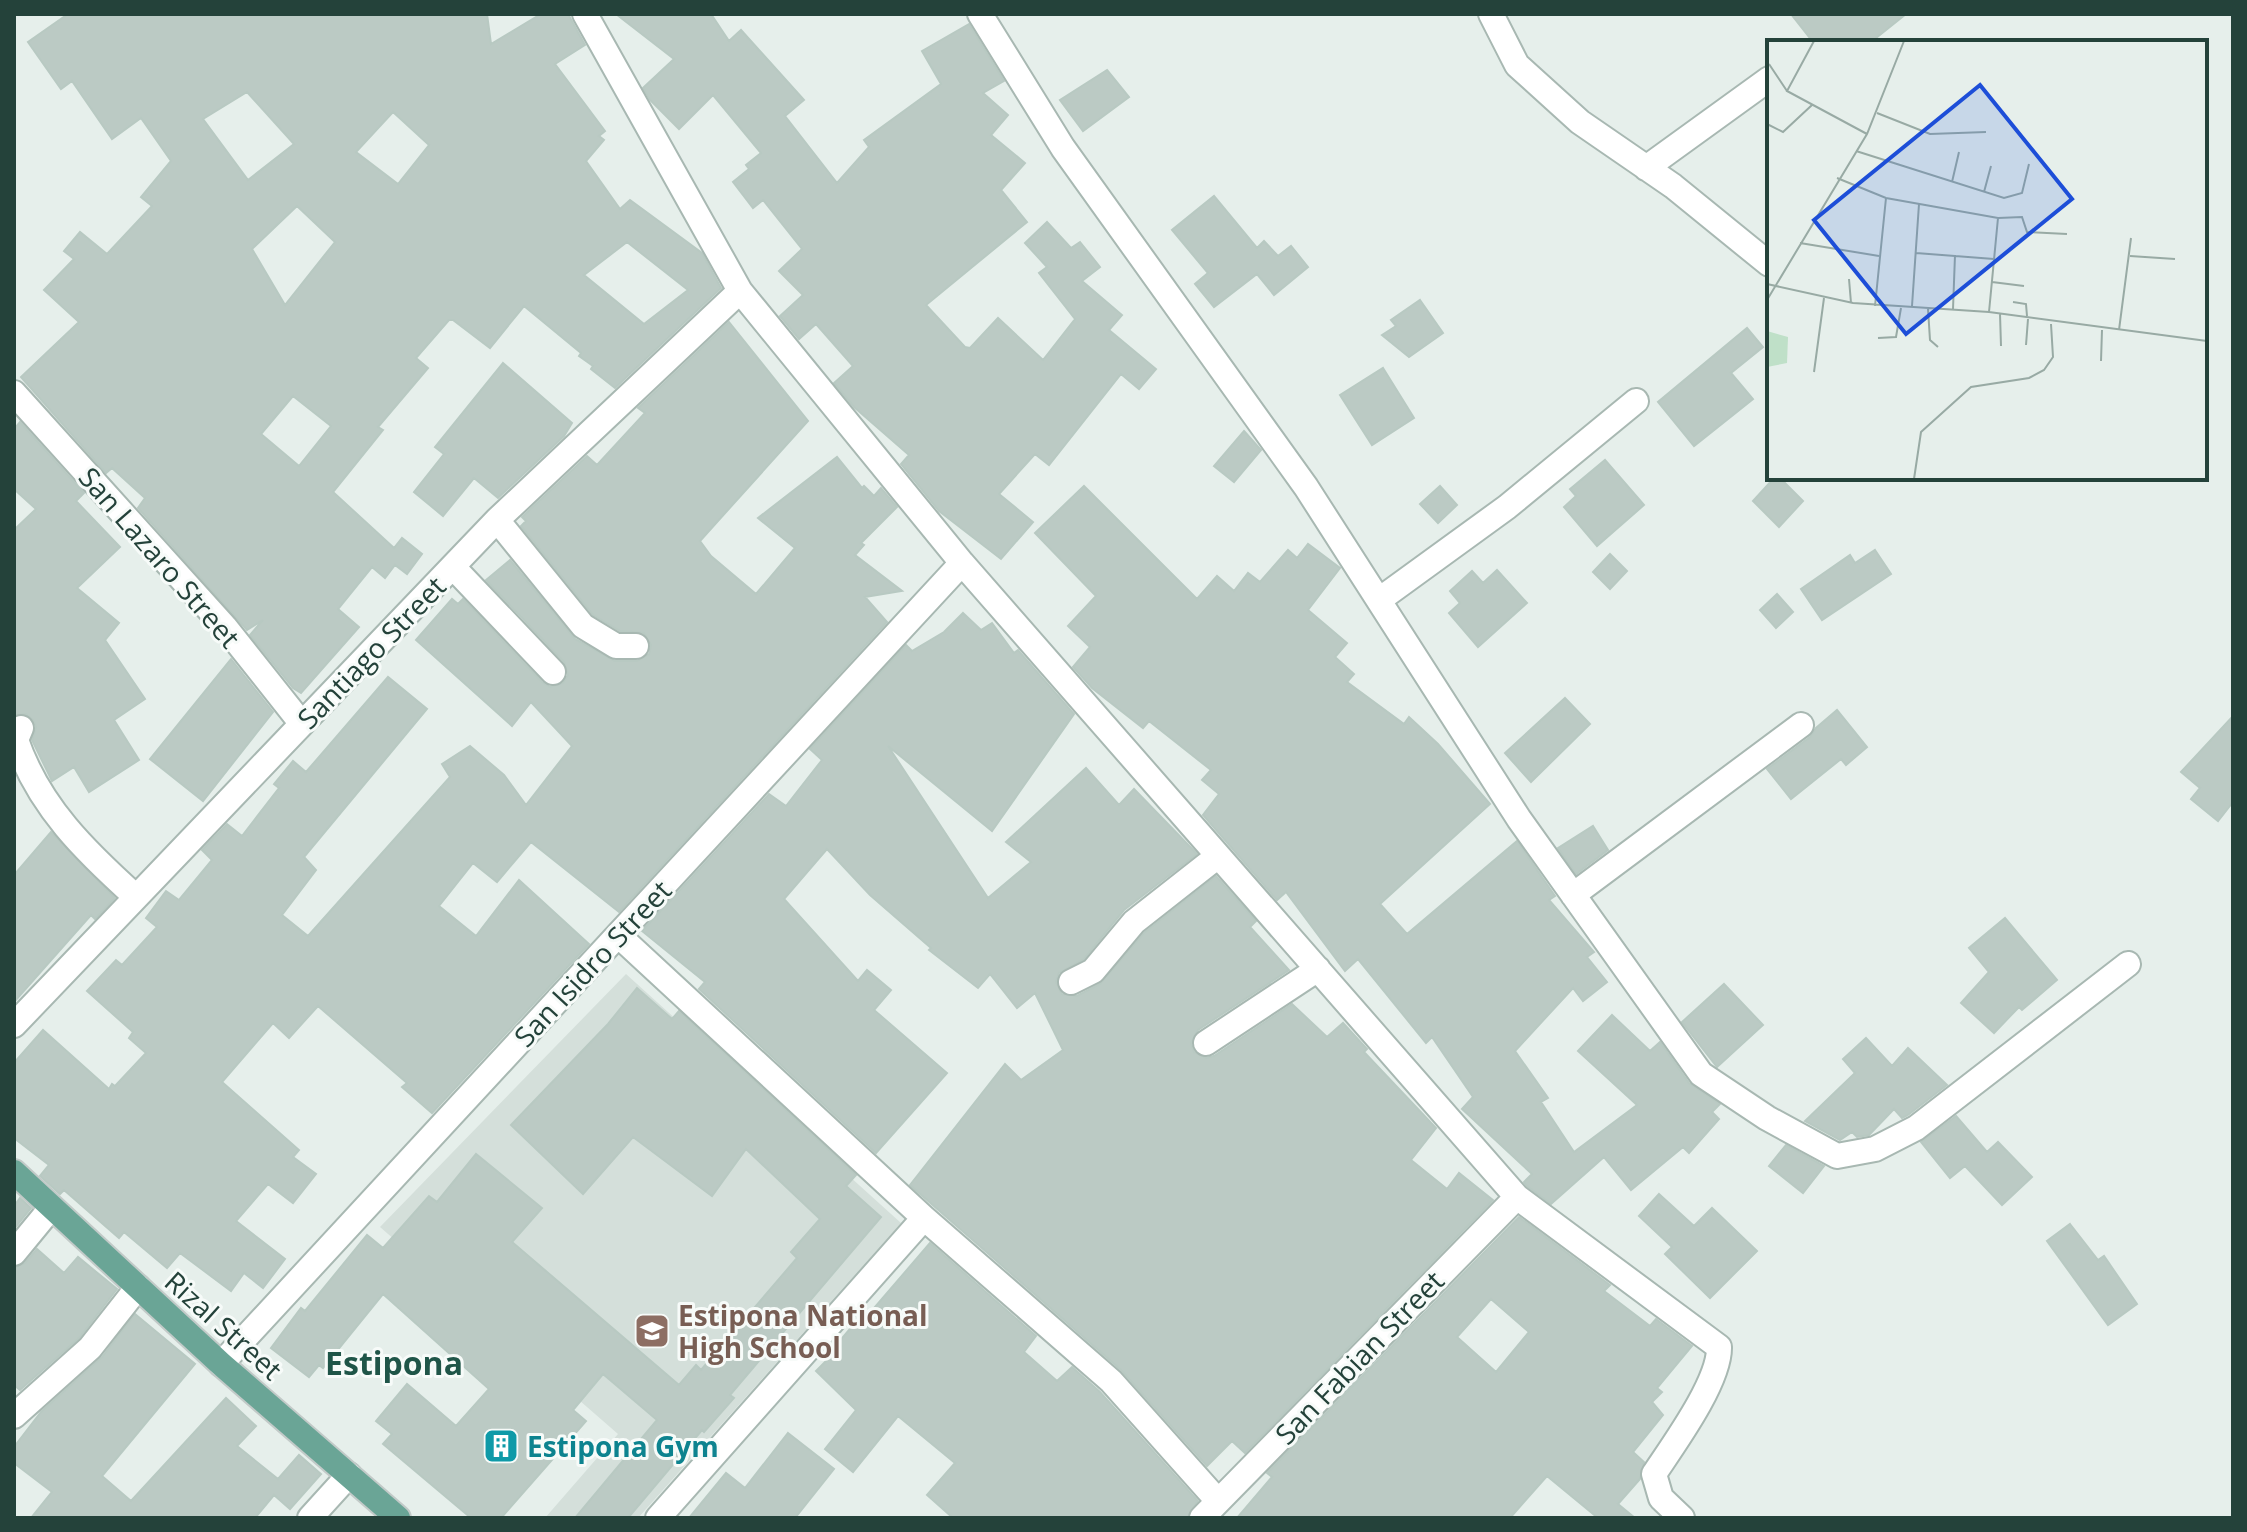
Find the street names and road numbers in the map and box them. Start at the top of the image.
street label: San Lazaro Street [71,459,249,656]
street label: Santiago Street [288,567,454,736]
street label: San Isidro Street [505,872,679,1054]
street label: Rizal Street [157,1262,291,1388]
street label: San Fabian Street [1266,1262,1452,1452]

